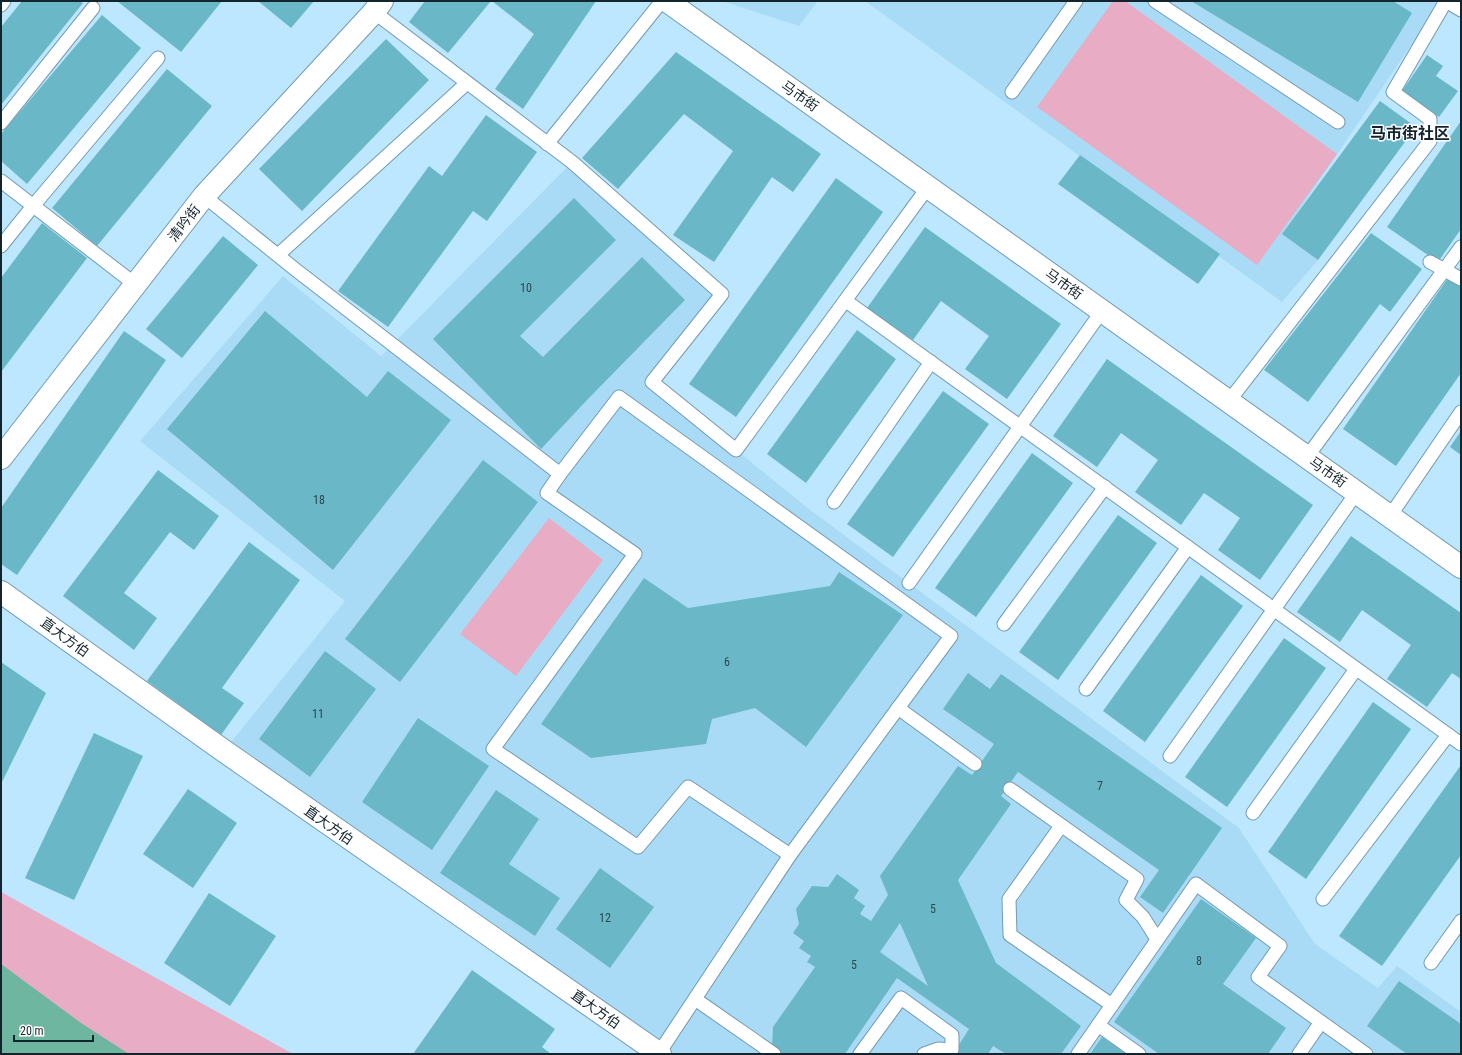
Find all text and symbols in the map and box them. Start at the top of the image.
street label: 马市街 [778,77,822,115]
district label: 马市街社区 [1370,124,1450,143]
street label: 清吟街 [165,202,203,244]
street label: 马市街 [1042,265,1086,303]
house number: 10 [520,281,532,295]
street label: 马市街 [1306,453,1350,491]
house number: 18 [313,493,325,507]
street label: 直大方伯 [38,614,92,660]
house number: 6 [724,655,730,669]
house number: 11 [312,707,324,721]
house number: 7 [1097,779,1103,793]
street label: 直大方伯 [301,802,357,848]
house number: 5 [930,902,936,916]
house number: 12 [599,911,611,925]
house number: 8 [1196,954,1202,968]
house number: 5 [851,958,857,972]
street label: 直大方伯 [568,986,624,1032]
scale bar [14,1017,93,1043]
text: 20 m [20,1024,44,1038]

